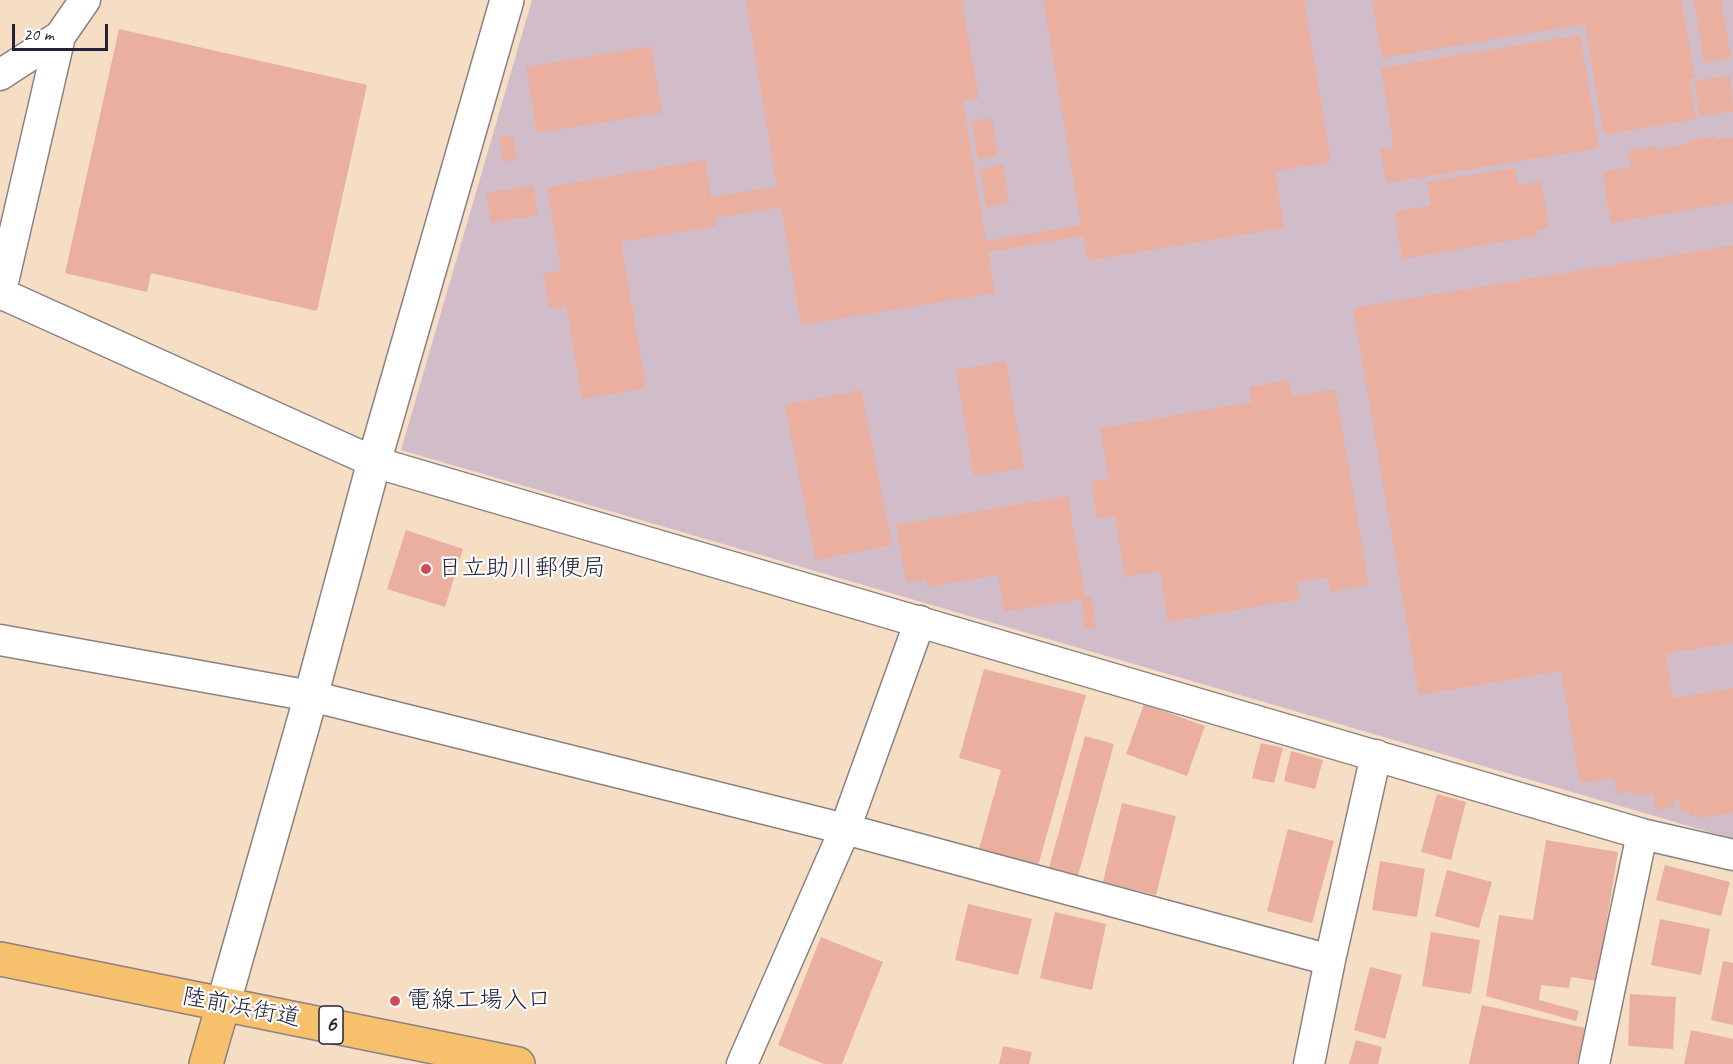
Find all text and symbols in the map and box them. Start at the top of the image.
scale bar [15,12,111,50]
text: 20 m [23,23,54,45]
place label: 日立助川郵便局 [438,555,606,583]
marker: 日立助川郵便局 [419,562,433,576]
street label: 陸前浜街道 [179,982,303,1034]
place label: 電線工場入口 [407,987,551,1015]
marker: 電線工場入口 [388,994,402,1008]
road number: 6 [319,1006,343,1044]

